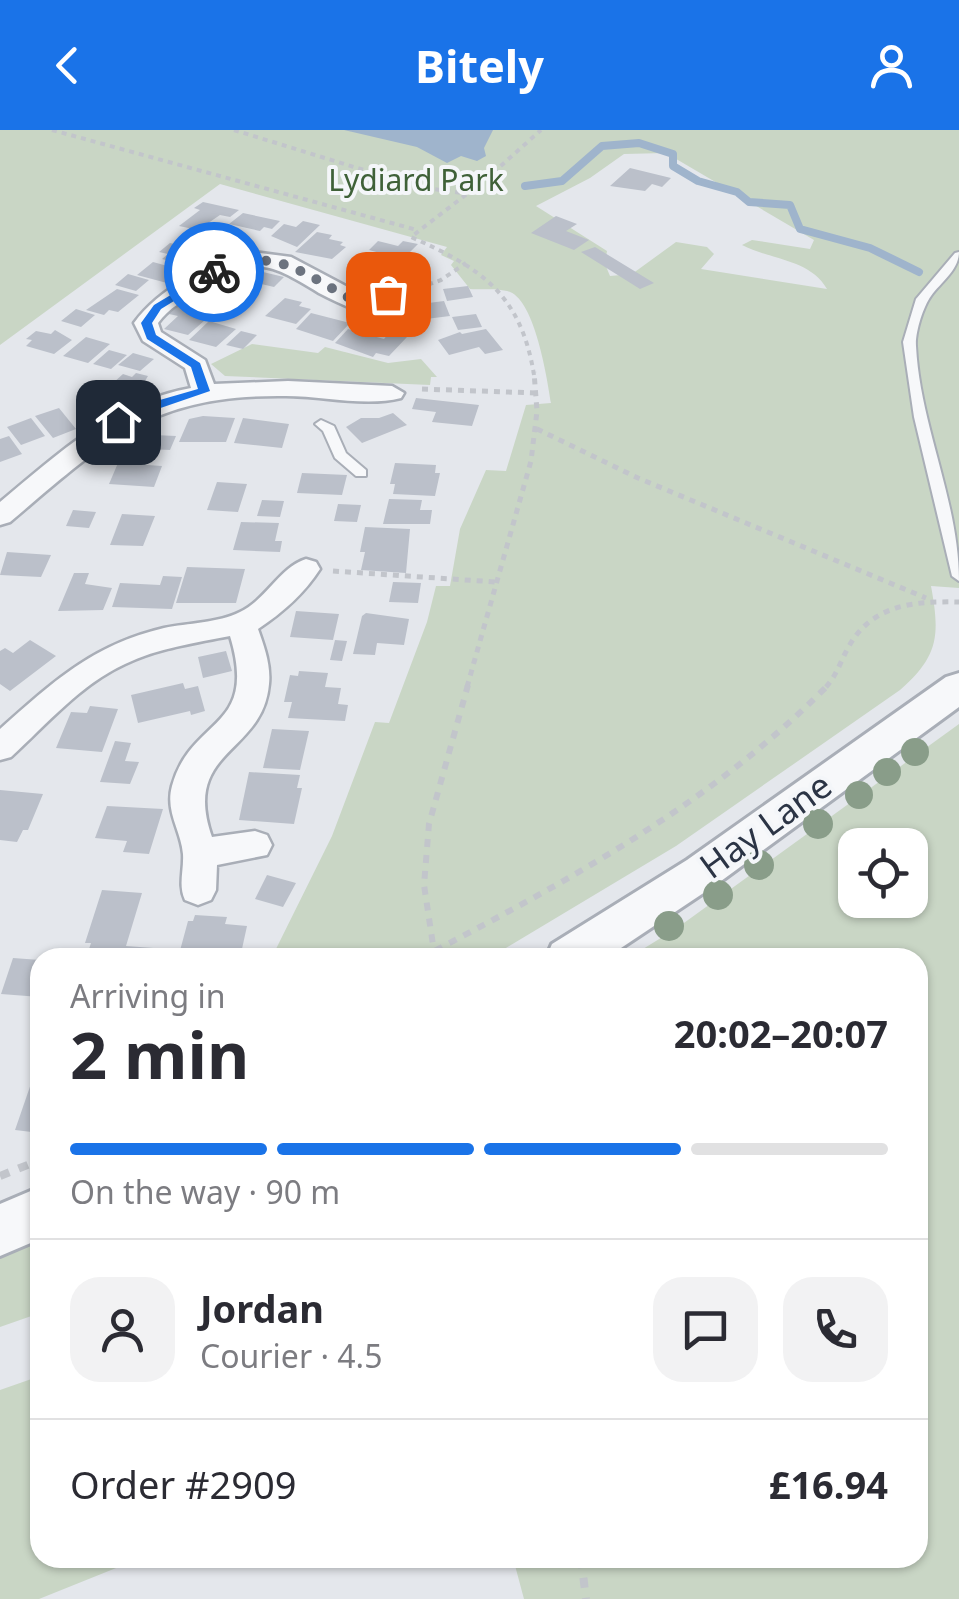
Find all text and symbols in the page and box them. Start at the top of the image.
text: Bitely [415,35,544,96]
icon: back [40,38,95,93]
icon: person [864,38,919,93]
park label: Lydiard Park [328,159,504,200]
courier [164,222,264,322]
icon: bike [187,245,242,300]
pin [346,252,431,337]
icon: bag [361,267,416,322]
pin [76,380,161,465]
icon: home [91,395,146,450]
street label: Hay Lane [690,761,840,888]
map controls [838,828,928,918]
button: locate [838,828,928,918]
text: Arriving in [70,974,225,1017]
text: 20:02–20:07 [674,1007,888,1059]
text: 2 min [70,1010,249,1098]
text: On the way · 90 m [70,1170,340,1213]
button: person [70,1277,175,1382]
button: chat [653,1277,758,1382]
button: phone [783,1277,888,1382]
text: Jordan [200,1282,324,1334]
text: Courier · 4.5 [200,1334,383,1377]
text: Order #2909 [70,1458,296,1510]
text: £16.94 [769,1458,888,1510]

